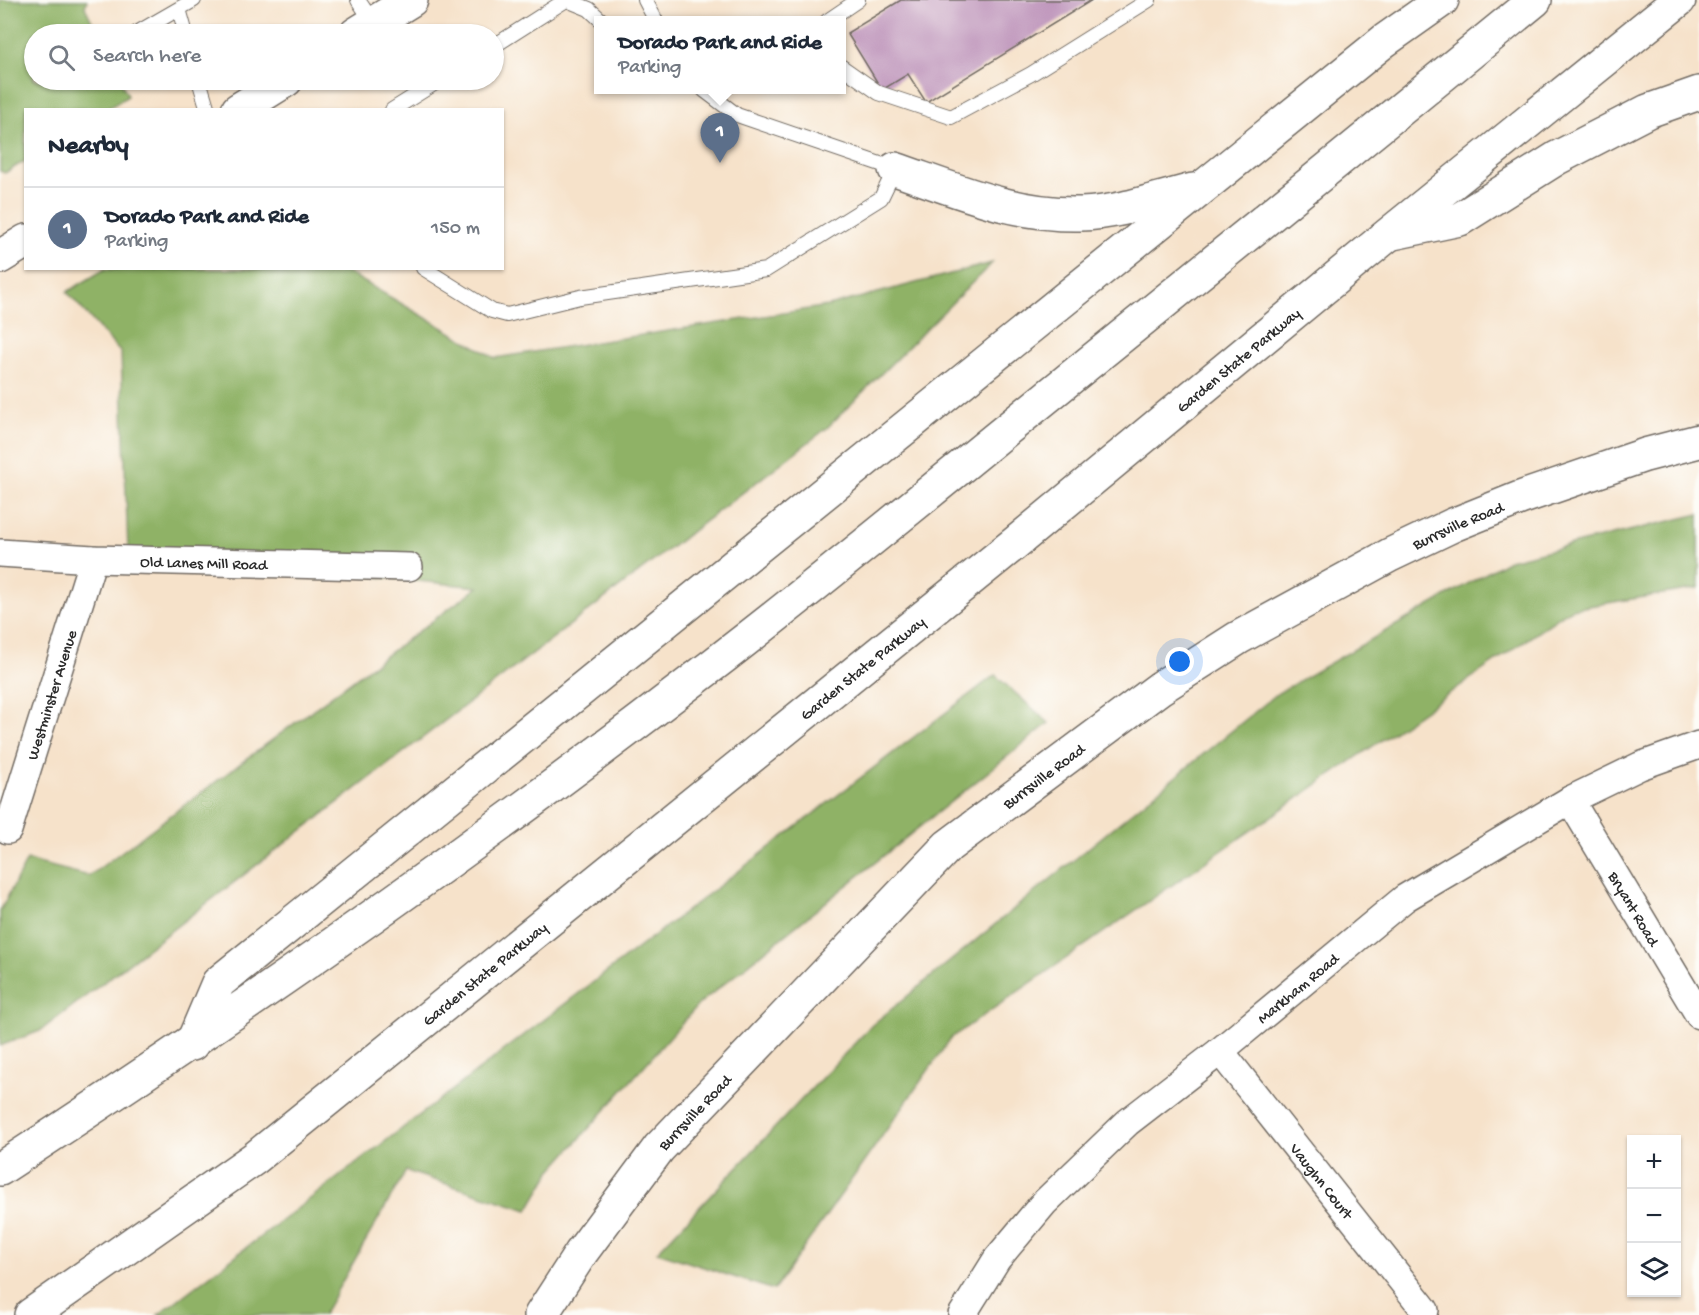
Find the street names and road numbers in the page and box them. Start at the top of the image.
street label: Garden State Parkway [1174,305,1306,418]
street label: Burrsville Road [1409,499,1509,556]
street label: Old Lanes Mill Road [140,554,269,576]
street label: Garden State Parkway [798,614,930,726]
street label: Westminster Avenue [25,628,83,763]
street label: Burrsville Road [999,740,1091,815]
street label: Bryant Road [1602,868,1662,952]
street label: Garden State Parkway [420,919,552,1032]
street label: Markham Road [1255,950,1345,1029]
street label: Burrsville Road [655,1071,738,1157]
street label: Vaughn Court [1283,1140,1356,1225]

